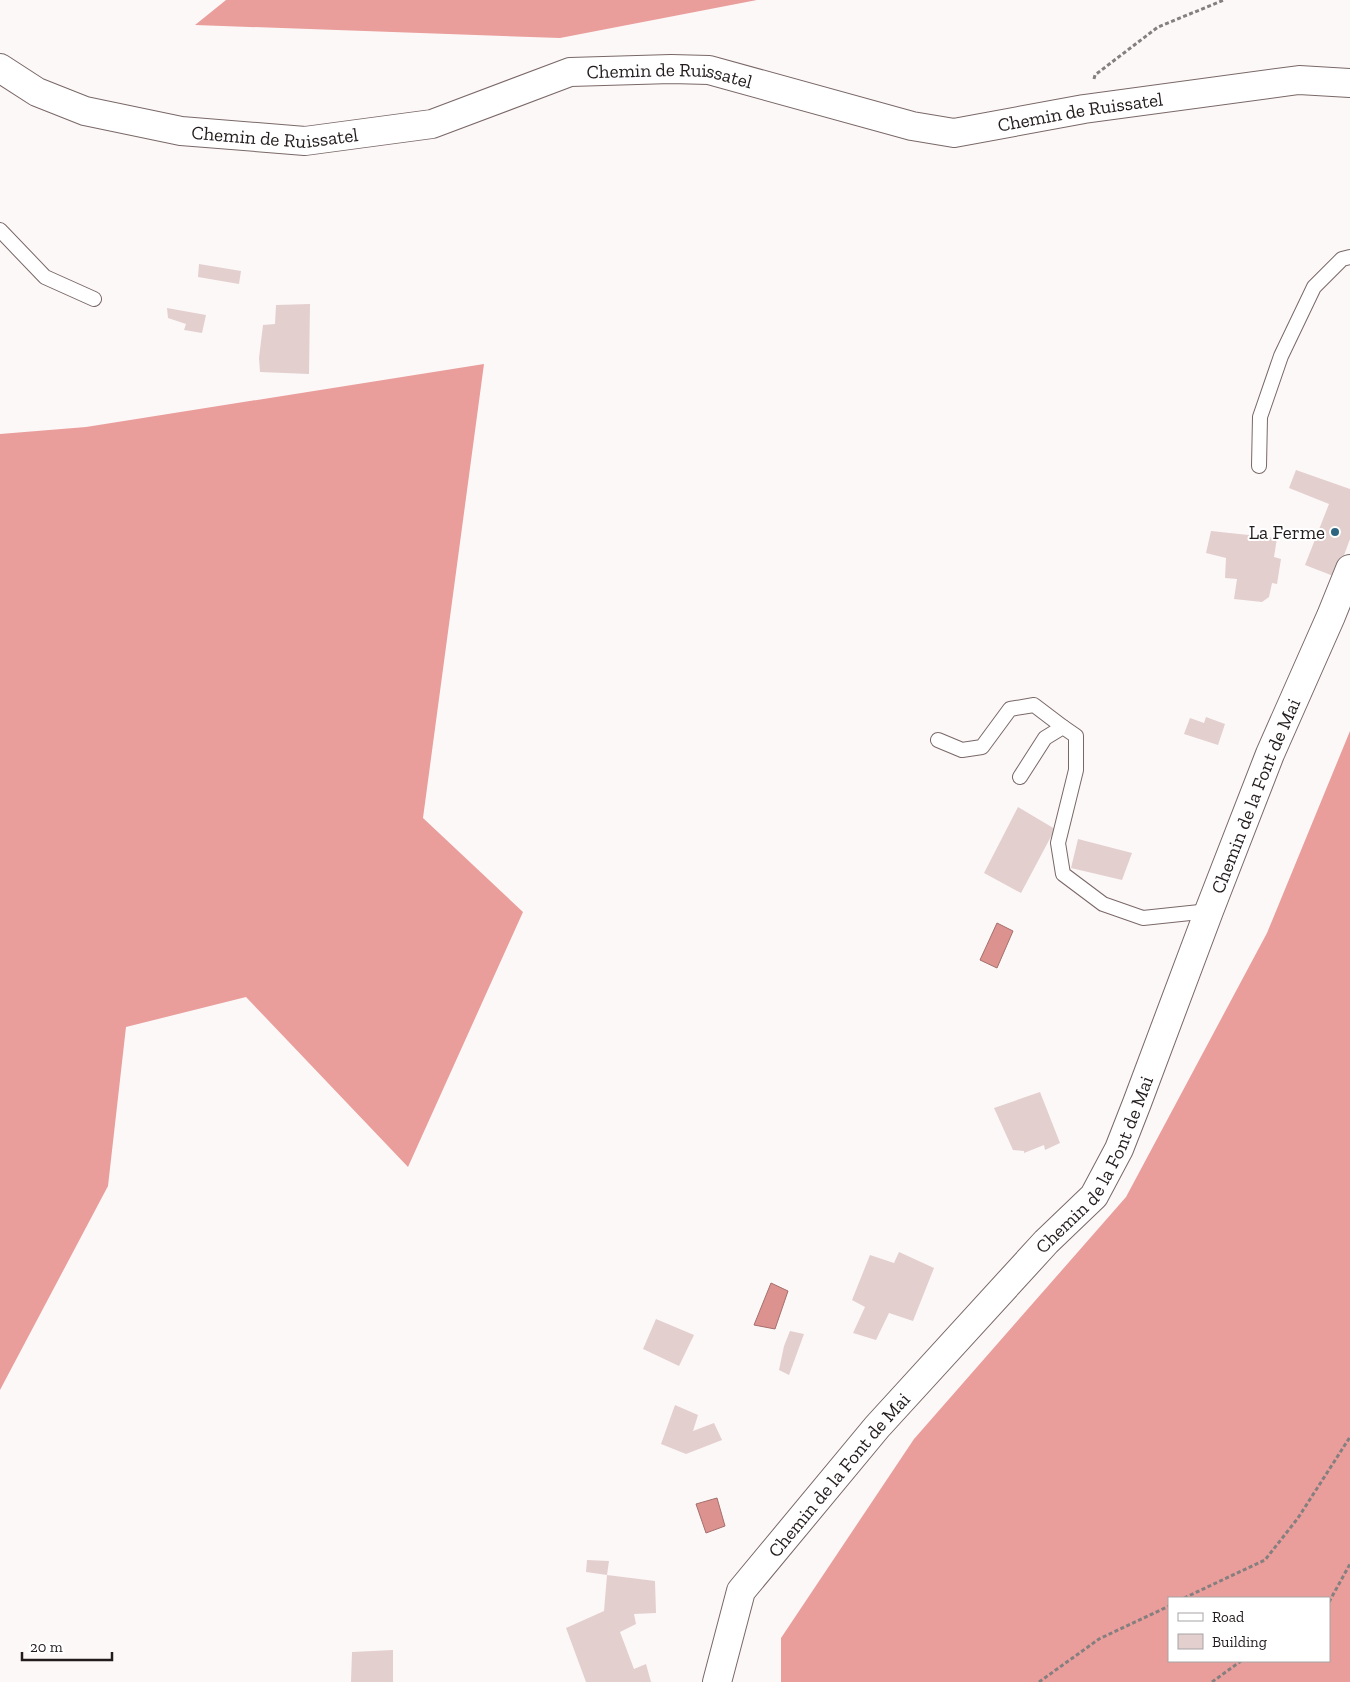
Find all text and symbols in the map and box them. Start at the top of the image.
street label: Chemin de Ruissatel [586,57,755,93]
street label: Chemin de Ruissatel [996,87,1164,136]
street label: Chemin de Ruissatel [191,120,359,153]
place label: La Ferme [1249,521,1325,544]
marker: La Ferme [1329,526,1341,538]
street label: Chemin de la Font de Mai [1206,695,1305,897]
street label: Chemin de la Font de Mai [1030,1073,1158,1258]
street label: Chemin de la Font de Mai [763,1388,914,1562]
legend [1168,1597,1330,1662]
text: Road [1212,1608,1245,1626]
scale bar [22,1630,112,1662]
text: Building [1212,1633,1267,1651]
text: 20 m [30,1638,63,1656]

